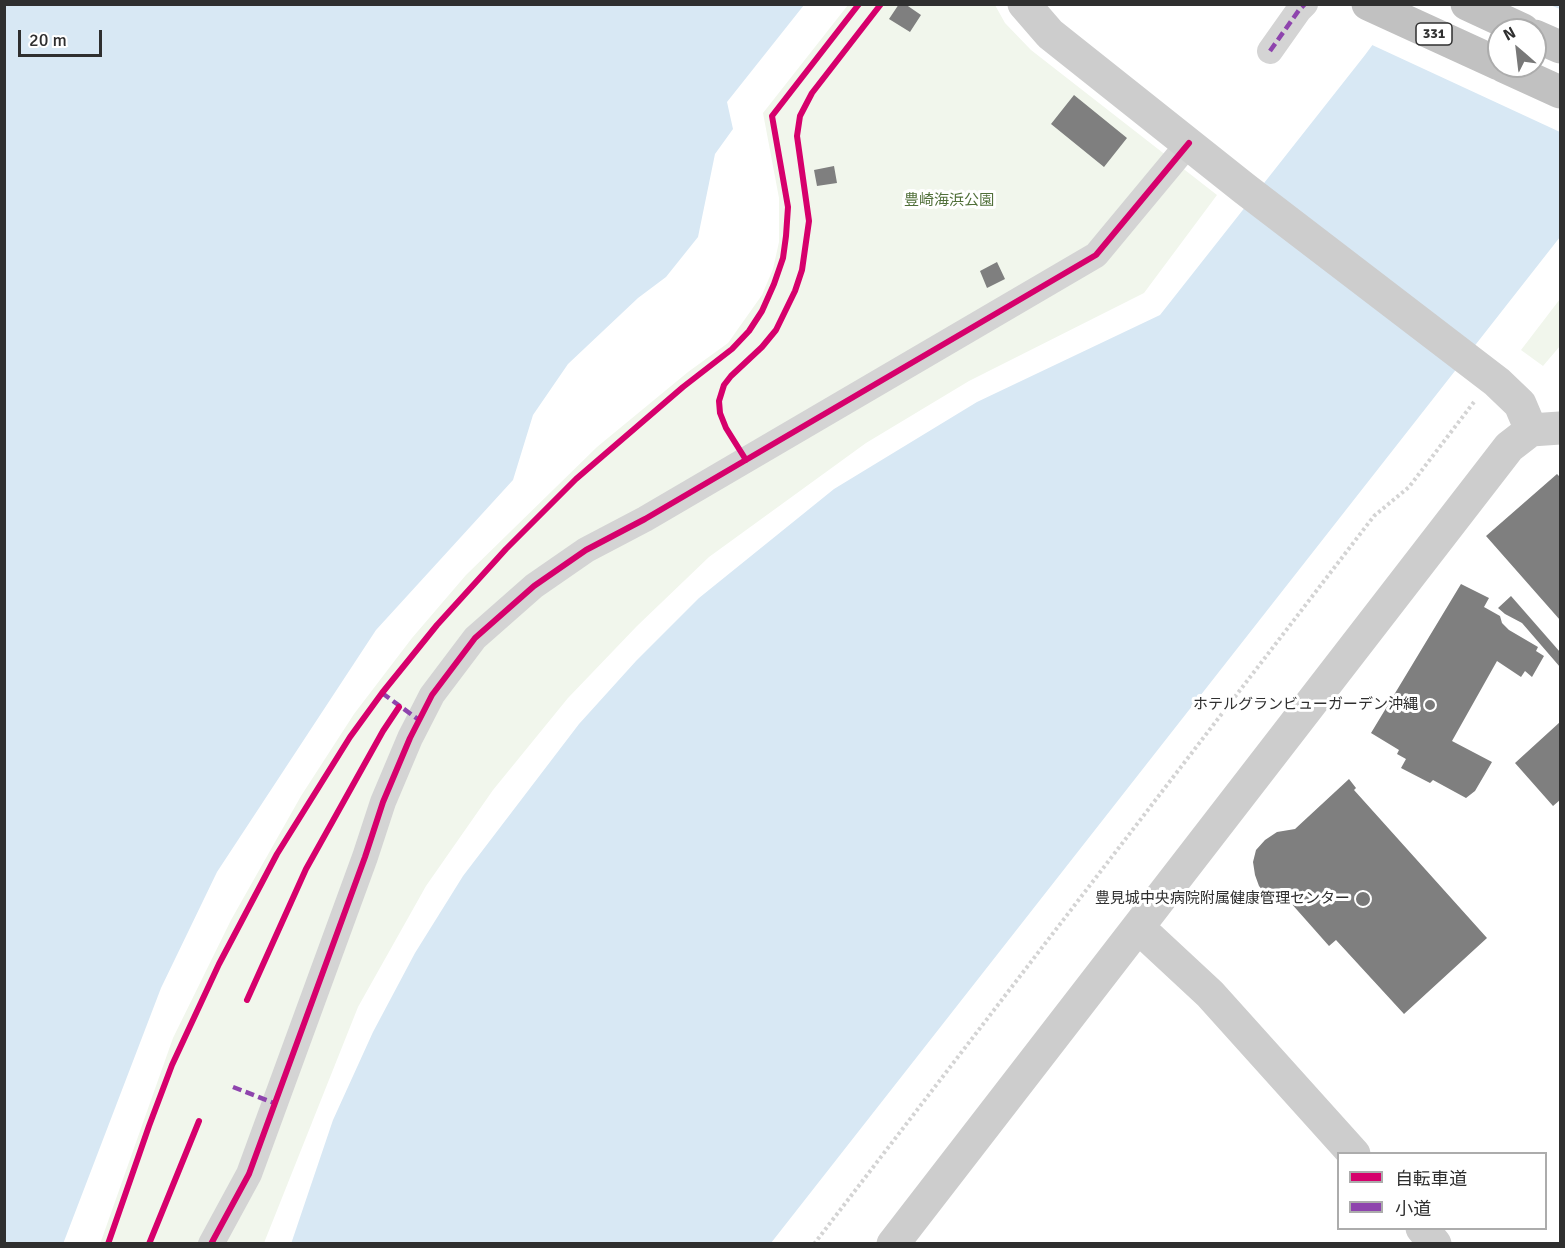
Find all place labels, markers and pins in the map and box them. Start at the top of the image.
place label: ホテルグランビューガーデン沖縄 [1193,696,1418,714]
marker: ホテルグランビューガーデン沖縄 [1423,698,1437,712]
place label: 豊見城中央病院附属健康管理センター [1095,890,1350,908]
marker: 豊見城中央病院附属健康管理センター [1354,890,1372,908]

